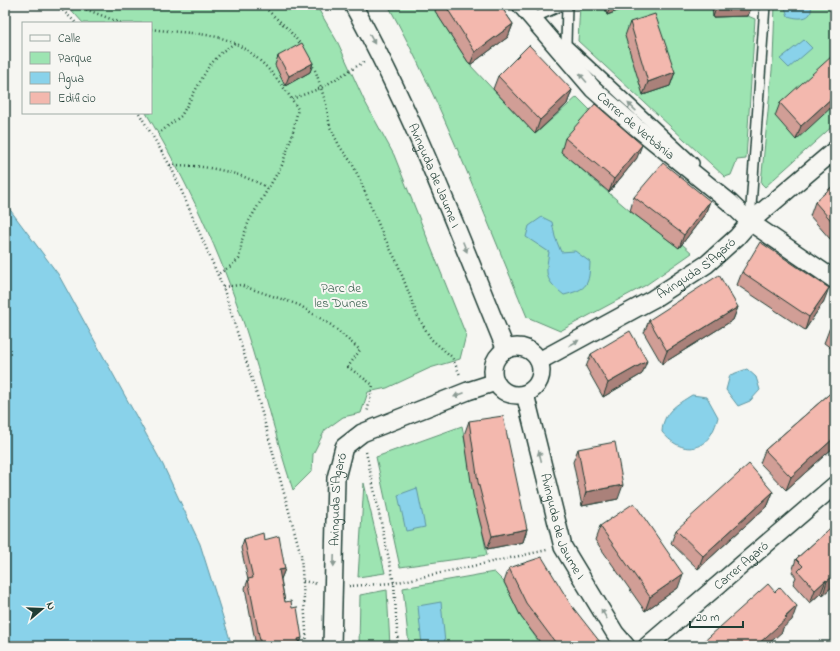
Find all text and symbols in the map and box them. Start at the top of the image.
legend [22,22,152,114]
text: Calle [58,30,81,48]
one-way arrow [368,33,375,45]
text: Parque [58,50,92,68]
text: Agua [58,70,84,89]
one-way arrow [579,73,588,82]
street label: Carrer de Verbània [593,87,679,164]
text: Edificio [58,90,96,108]
one-way arrow [627,102,637,112]
street label: Avinguda de Jaume I [403,120,465,231]
street label: Avinguda S'Agaró [653,233,740,304]
one-way arrow [462,242,468,254]
park label: Parc de les Dunes [314,279,368,313]
one-way arrow [568,340,580,346]
one-way arrow [452,392,464,398]
street label: Avinguda S'Agaró [325,450,352,546]
one-way arrow [536,450,542,463]
street label: Avinguda de Jaume I [536,471,590,583]
street label: Carrer Agaró [710,536,773,594]
one-way arrow [331,555,337,568]
north arrow [22,589,62,629]
text: N [42,600,59,612]
scale bar [690,603,743,629]
one-way arrow [600,608,607,620]
text: 20 m [696,609,719,627]

